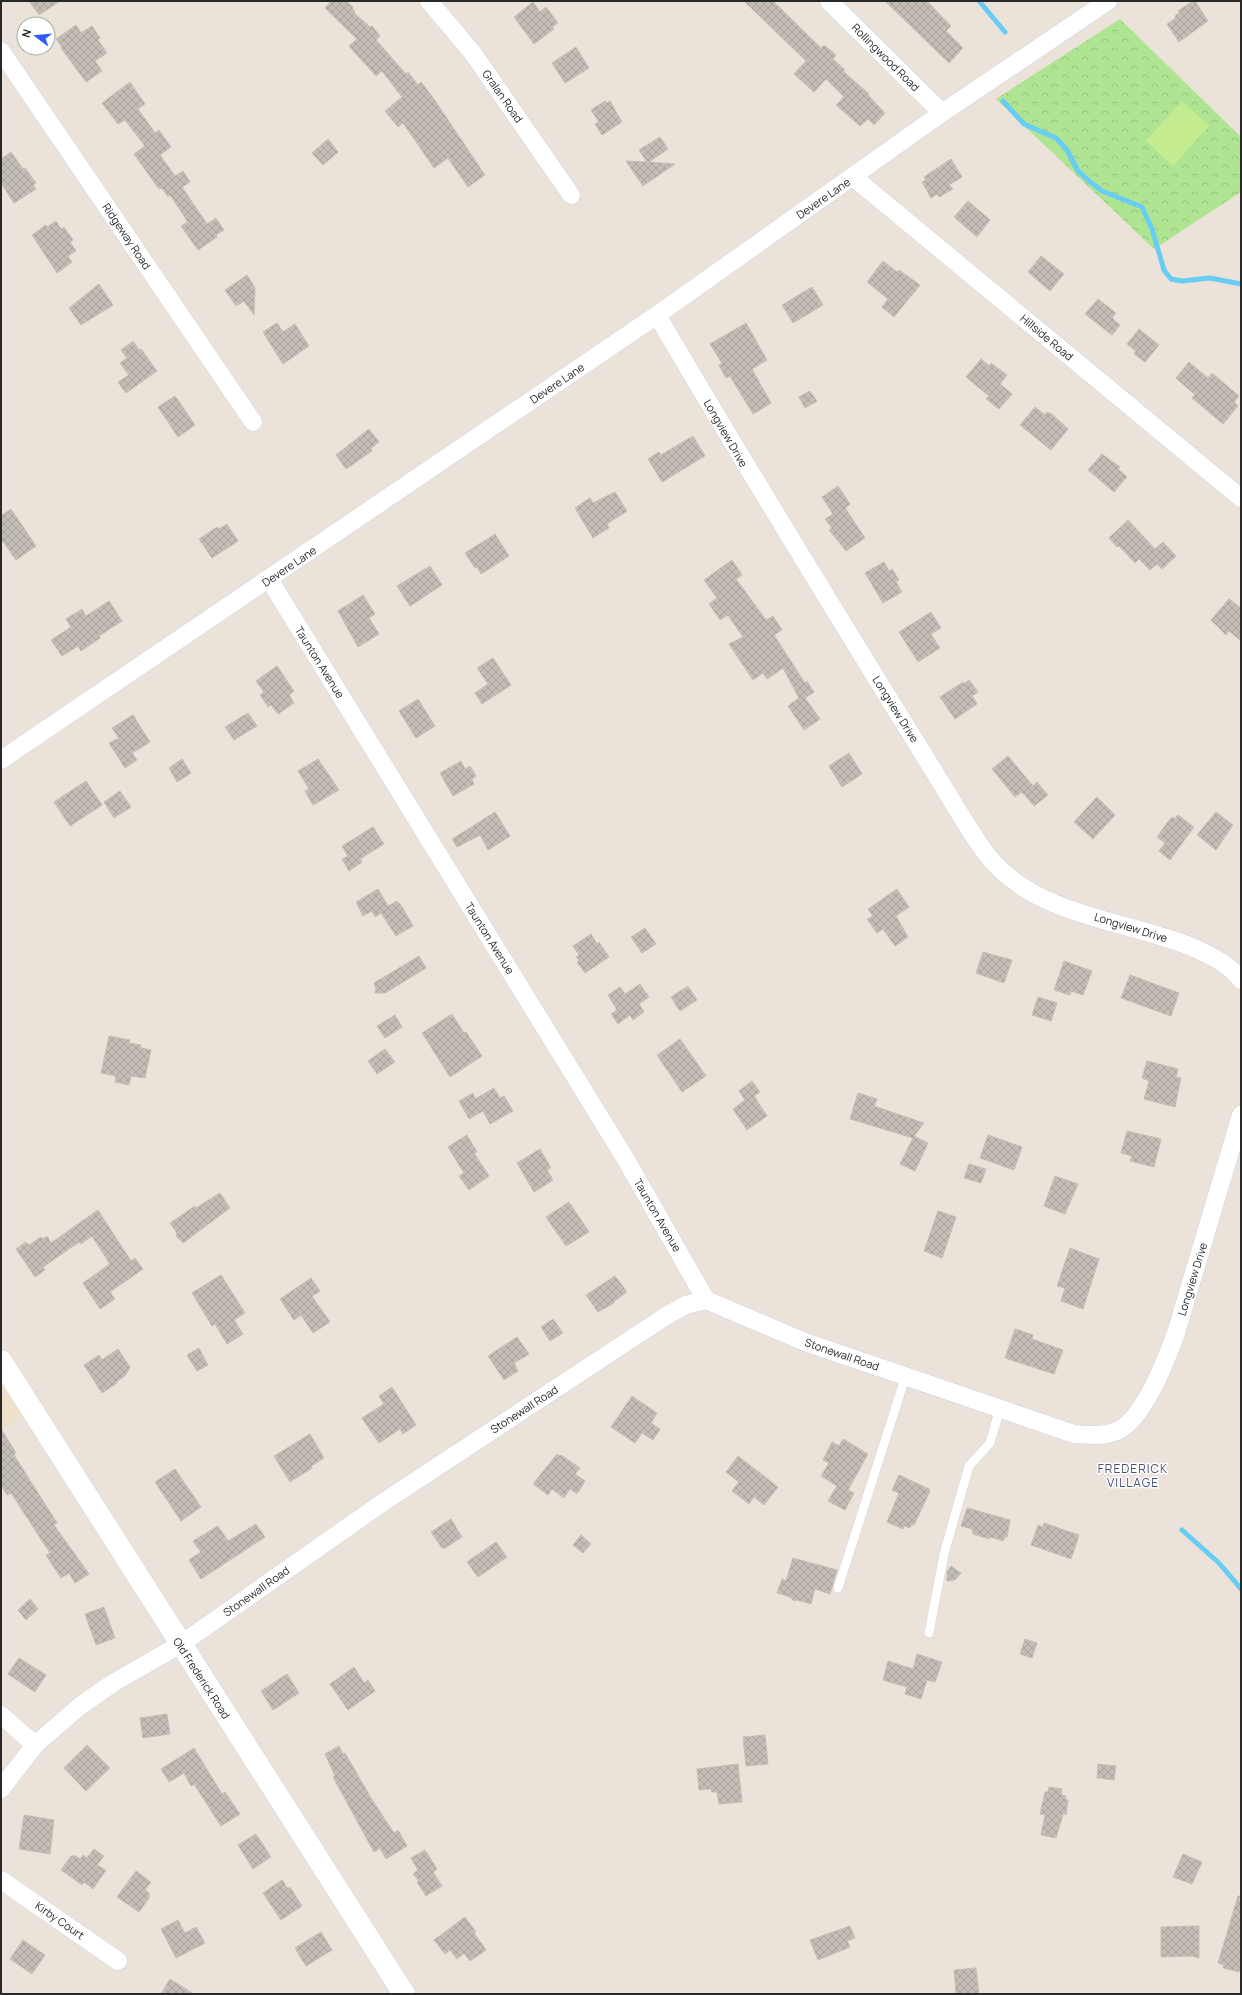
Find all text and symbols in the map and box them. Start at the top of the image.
north arrow [16,16,56,56]
street label: Rollingwood Road [849,20,923,94]
text: N [18,27,34,39]
street label: Gralan Road [479,67,527,125]
street label: Devere Lane [793,174,853,222]
street label: Ridgeway Road [99,200,155,272]
street label: Hillside Road [1017,310,1077,364]
street label: Devere Lane [527,359,588,407]
street label: Longview Drive [701,396,752,470]
street label: Devere Lane [259,542,320,590]
street label: Taunton Avenue [292,623,348,701]
street label: Longview Drive [870,673,923,746]
street label: Taunton Avenue [462,899,518,977]
street label: Longview Drive [1093,909,1170,945]
street label: Taunton Avenue [631,1176,685,1255]
street label: Longview Drive [1174,1240,1210,1317]
street label: Stonewall Road [803,1334,881,1374]
street label: Stonewall Road [487,1382,561,1436]
district label: FREDERICK VILLAGE [1098,1460,1168,1491]
street label: Stonewall Road [220,1563,292,1619]
street label: Old Frederick Road [170,1634,234,1722]
street label: Kirby Court [33,1898,87,1942]

